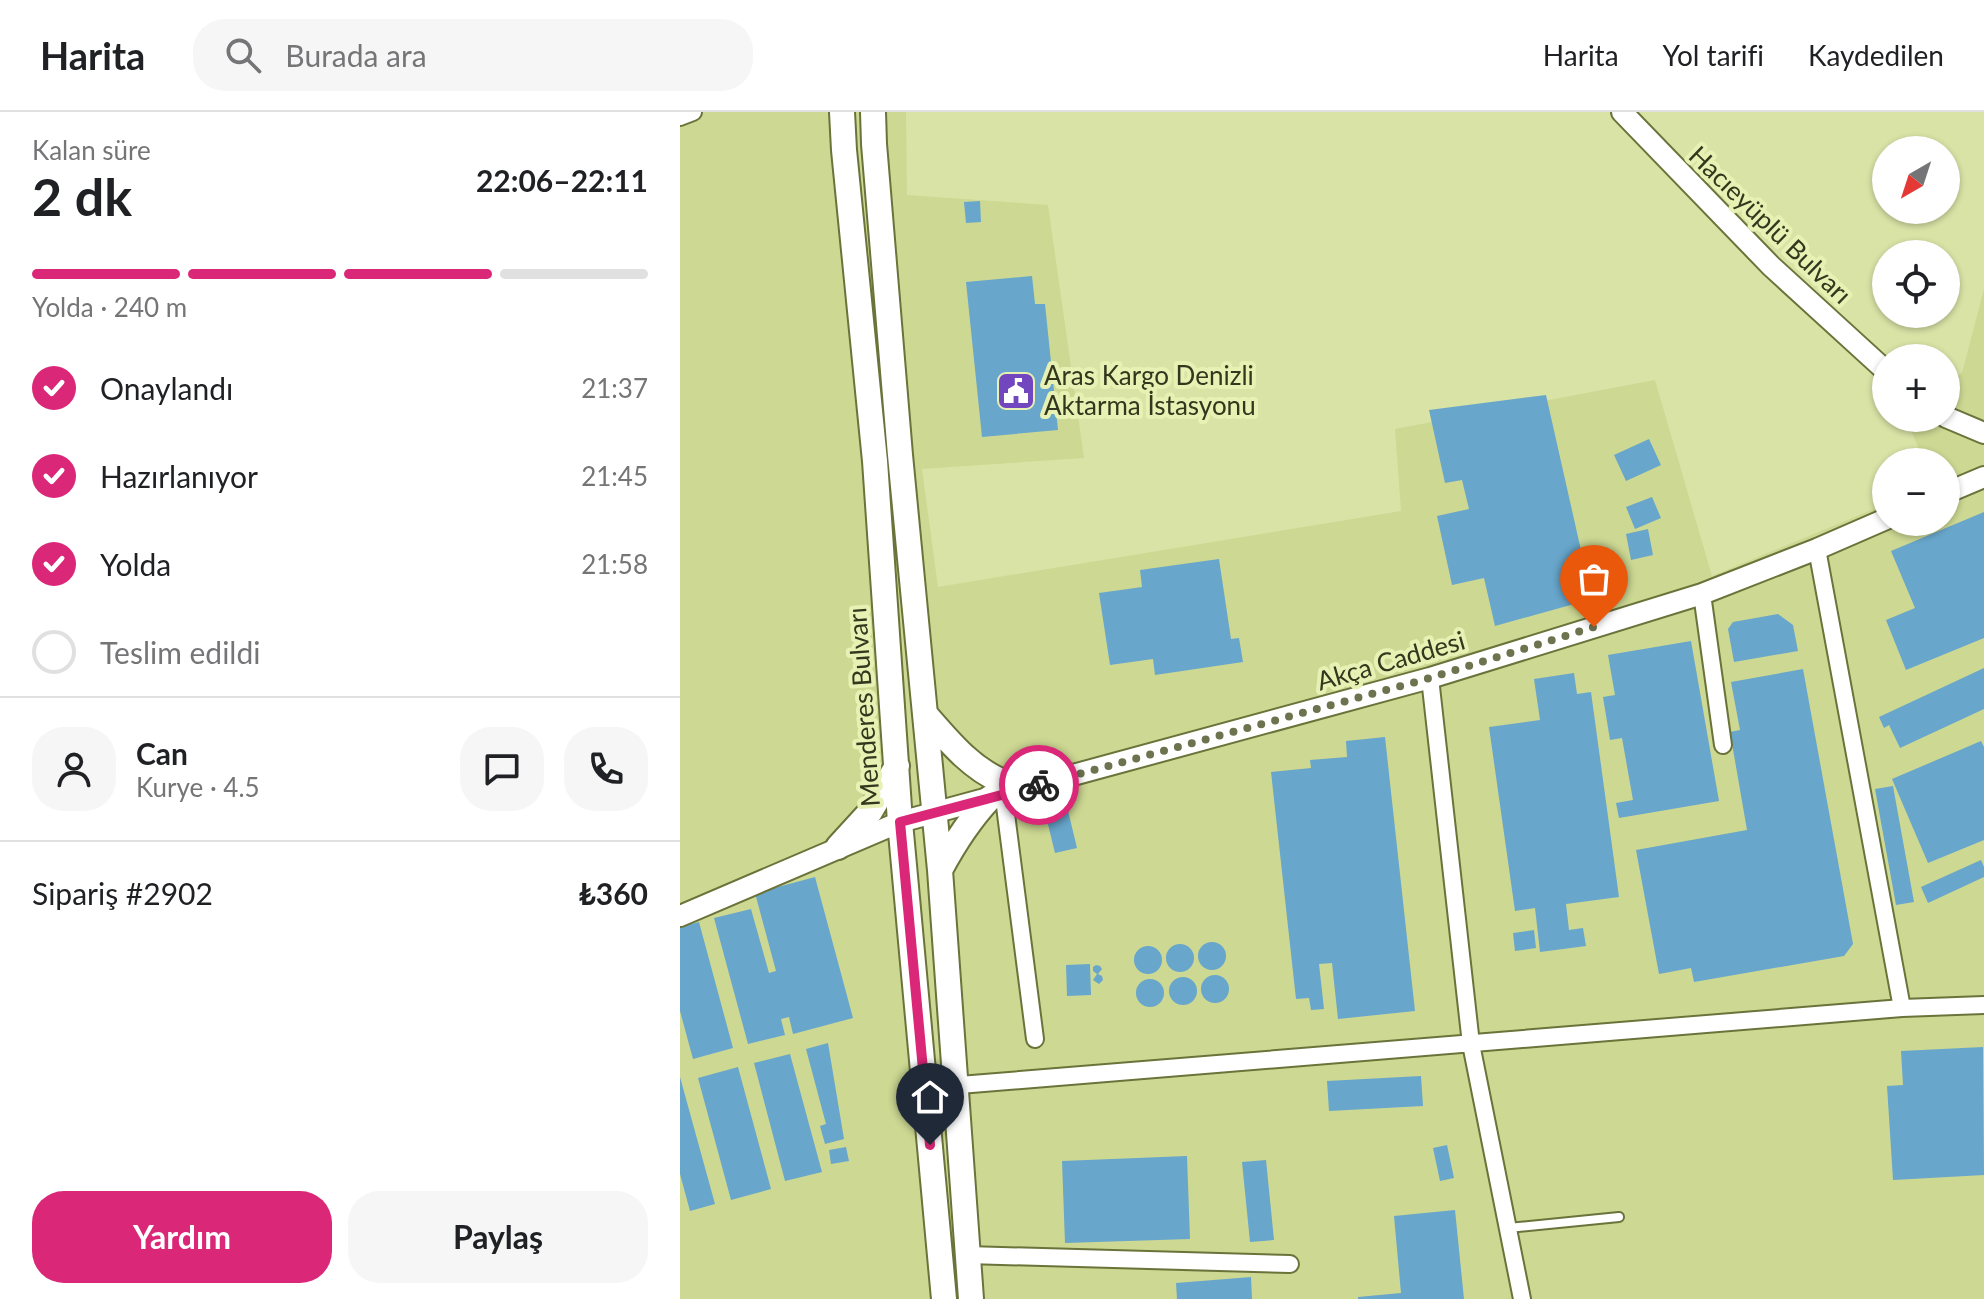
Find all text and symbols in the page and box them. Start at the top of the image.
search box [193,19,753,91]
text: Harita [40,32,145,78]
icon: search [221,33,265,77]
text: Burada ara [285,37,427,73]
text: Harita [1543,38,1619,72]
text: Yol tarifi [1663,38,1764,72]
text: Kaydedilen [1808,38,1944,72]
text: Kalan süre [32,134,151,166]
north arrow [1872,136,1960,224]
map controls [1872,136,1960,536]
street label: Hacıeyüplü Bulvarı [1683,139,1858,310]
text: 22:06–22:11 [476,162,648,198]
text: 2 dk [32,165,132,227]
button: locate [1872,240,1960,328]
text: Yolda · 240 m [32,291,187,323]
button: + [1872,344,1960,432]
place label: Aras Kargo Denizli Aktarma İstasyonu [1044,359,1256,421]
icon: check [32,366,76,410]
text: Onaylandı [100,370,233,406]
public building icon: Aras Kargo Denizli Aktarma İstasyonu [995,370,1037,412]
text: 21:37 [581,372,648,404]
button: − [1872,448,1960,536]
icon: check [32,454,76,498]
text: Hazırlanıyor [100,458,258,494]
text: 21:45 [581,460,648,492]
icon: check [32,542,76,586]
pin [1560,545,1628,627]
text: Yolda [100,546,171,582]
text: 21:58 [581,548,648,580]
icon: bag [1572,557,1616,601]
street label: Menderes Bulvarı [840,606,886,808]
street label: Akça Caddesi [1313,624,1469,696]
text: Teslim edildi [100,634,260,670]
button: person [32,727,116,811]
button: chat [460,727,544,811]
button: phone [564,727,648,811]
text: Can [136,735,188,771]
courier [999,745,1079,825]
icon: bike [1017,763,1061,807]
text: Kurye · 4.5 [136,771,260,803]
text: Sipariş #2902 [32,875,213,911]
text: ₺360 [578,875,648,911]
pin [896,1063,964,1145]
icon: home [908,1075,952,1119]
button: Yardım [32,1191,332,1283]
button: Paylaş [348,1191,648,1283]

